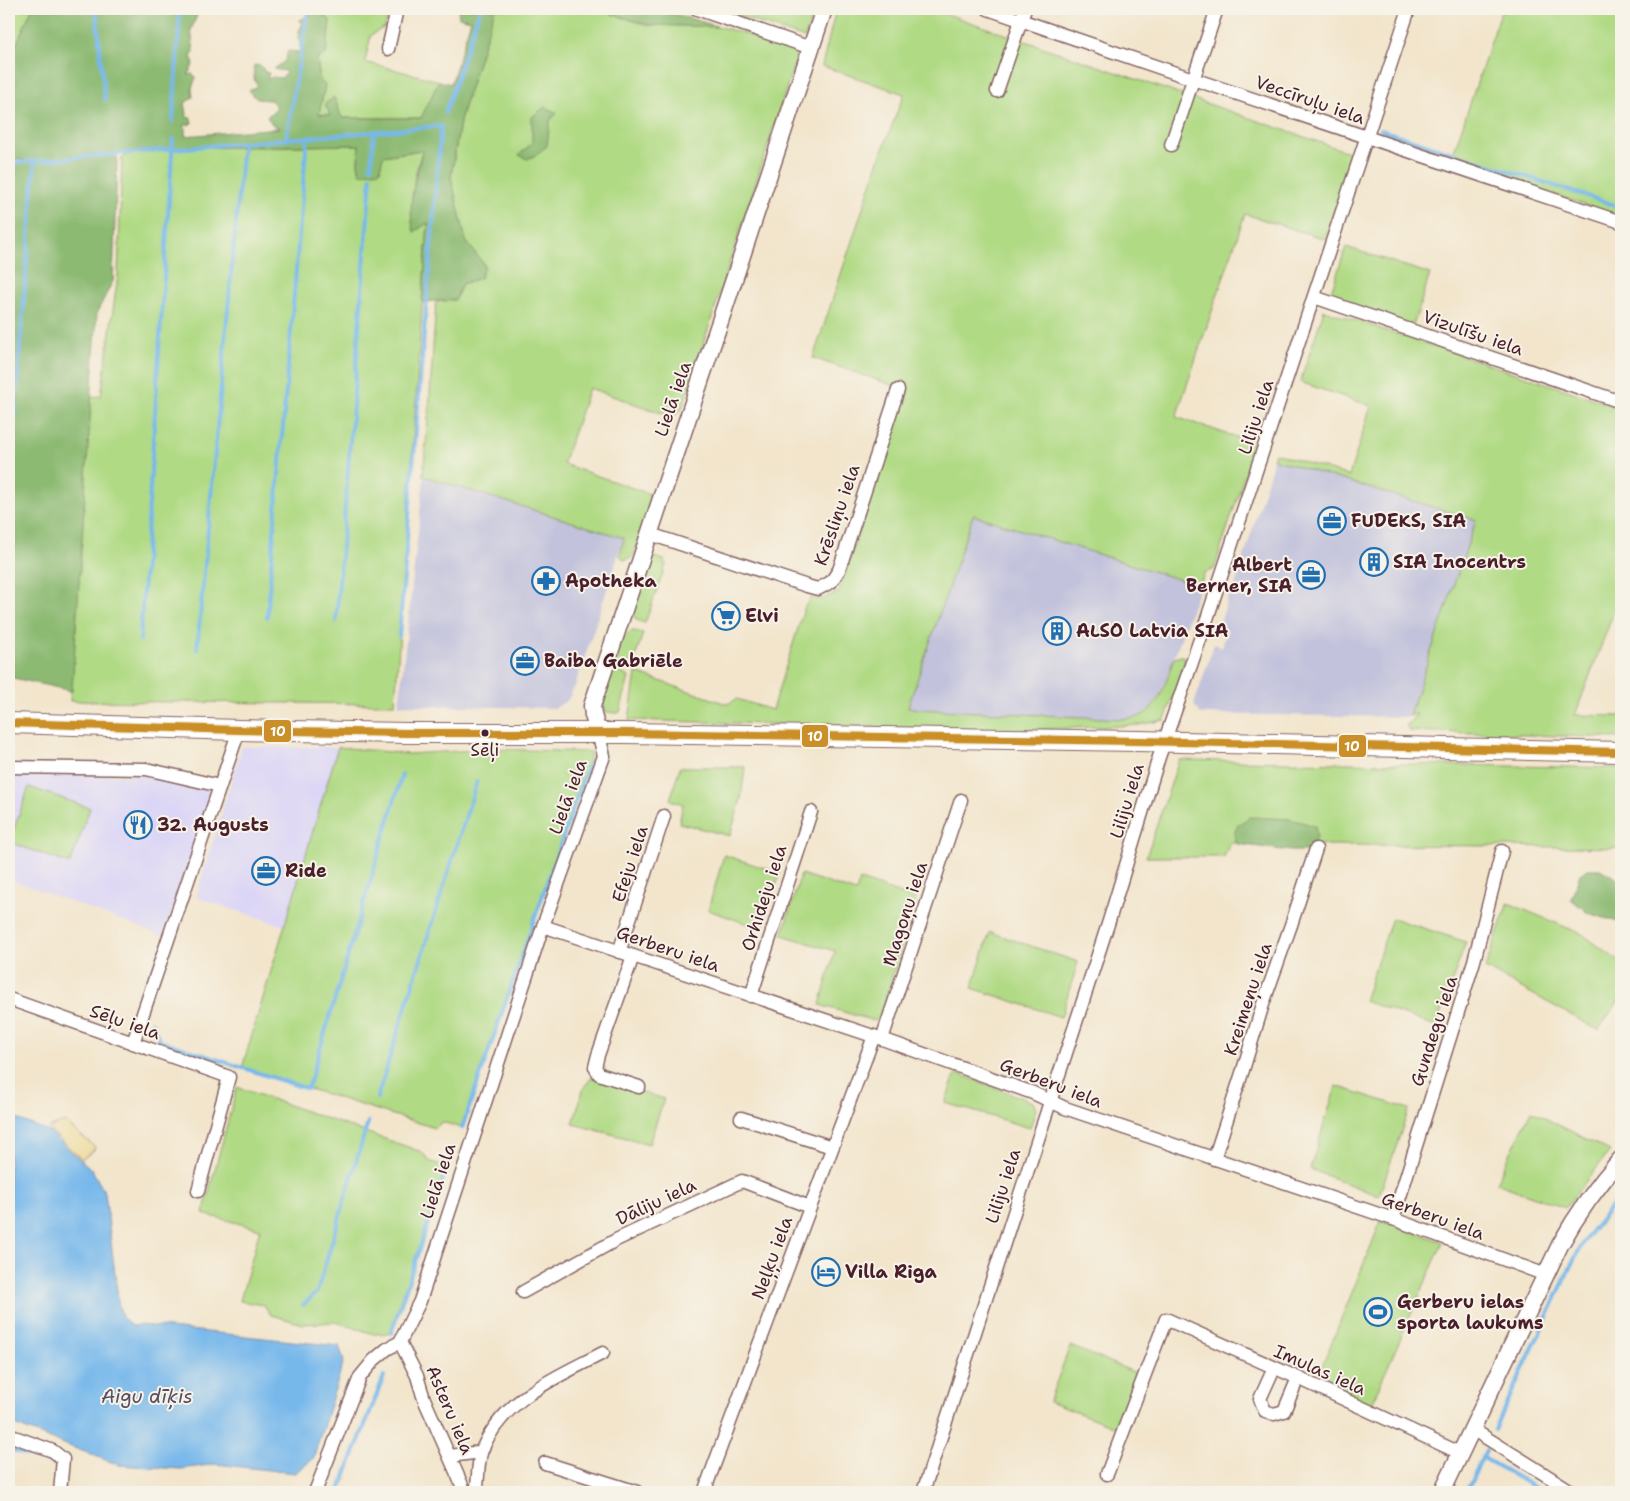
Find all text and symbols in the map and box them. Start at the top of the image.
street label: Veccīruļu iela [1252,70,1368,130]
street label: Vizulīšu iela [1419,305,1527,361]
street label: Lielā iela [649,358,697,440]
street label: Liliju iela [1233,376,1279,458]
street label: Krēsliņu iela [808,461,866,569]
office icon: FUDEKS, SIA [1317,506,1347,536]
place label: FUDEKS, SIA [1351,509,1466,533]
building icon: SIA Inocentrs [1359,547,1389,577]
place label: SIA Inocentrs [1393,550,1526,574]
place label: Albert Berner, SIA [1186,553,1292,598]
office icon: Albert Berner, SIA [1296,560,1326,590]
pharmacy icon: Apotheka [531,566,561,596]
place label: Apotheka [565,569,657,593]
supermarket icon: Elvi [711,601,741,631]
place label: Elvi [745,604,779,628]
building icon: ALSO Latvia SIA [1042,616,1072,646]
place label: ALSO Latvia SIA [1076,619,1229,643]
office icon: Baiba Gabriēle [510,646,540,676]
place label: Baiba Gabriēle [544,649,683,673]
line badge: 10 [263,719,292,743]
text: 10 [270,722,286,740]
line badge: 10 [801,724,829,748]
text: 10 [807,727,823,745]
marker: Sēļi [480,728,490,738]
line badge: 10 [1338,734,1367,758]
text: 10 [1344,737,1360,755]
place label: Sēļi [471,739,499,762]
street label: Lielā iela [543,756,593,838]
street label: Liliju iela [1104,760,1150,842]
restaurant icon: 32. Augusts [123,810,153,840]
place label: 32. Augusts [157,813,269,837]
street label: Efeju iela [606,823,654,905]
street label: Orhideju iela [736,842,792,954]
office icon: Ride [251,856,281,886]
place label: Ride [285,859,327,883]
street label: Magoņu iela [877,859,933,969]
street label: Gerberu iela [613,920,723,978]
street label: Kreimeņu iela [1218,939,1278,1059]
street label: Gundegu iela [1405,973,1463,1089]
street label: Sēļu iela [87,999,163,1045]
street label: Gerberu iela [996,1053,1106,1113]
street label: Lielā iela [414,1140,462,1222]
street label: Liliju iela [980,1145,1026,1227]
street label: Dāliju iela [612,1173,700,1231]
street label: Gerberu iela [1378,1186,1488,1246]
street label: Neļķu iela [746,1213,798,1303]
hotel icon: Villa Riga [811,1257,841,1287]
place label: Villa Riga [845,1260,938,1284]
place label: Gerberu ielas sporta laukums [1397,1290,1543,1335]
sports icon: Gerberu ielas sporta laukums [1363,1297,1393,1327]
street label: Imulas iela [1270,1339,1370,1401]
street label: Asteru iela [420,1362,480,1458]
water label: Aigu dīķis [101,1384,193,1410]

